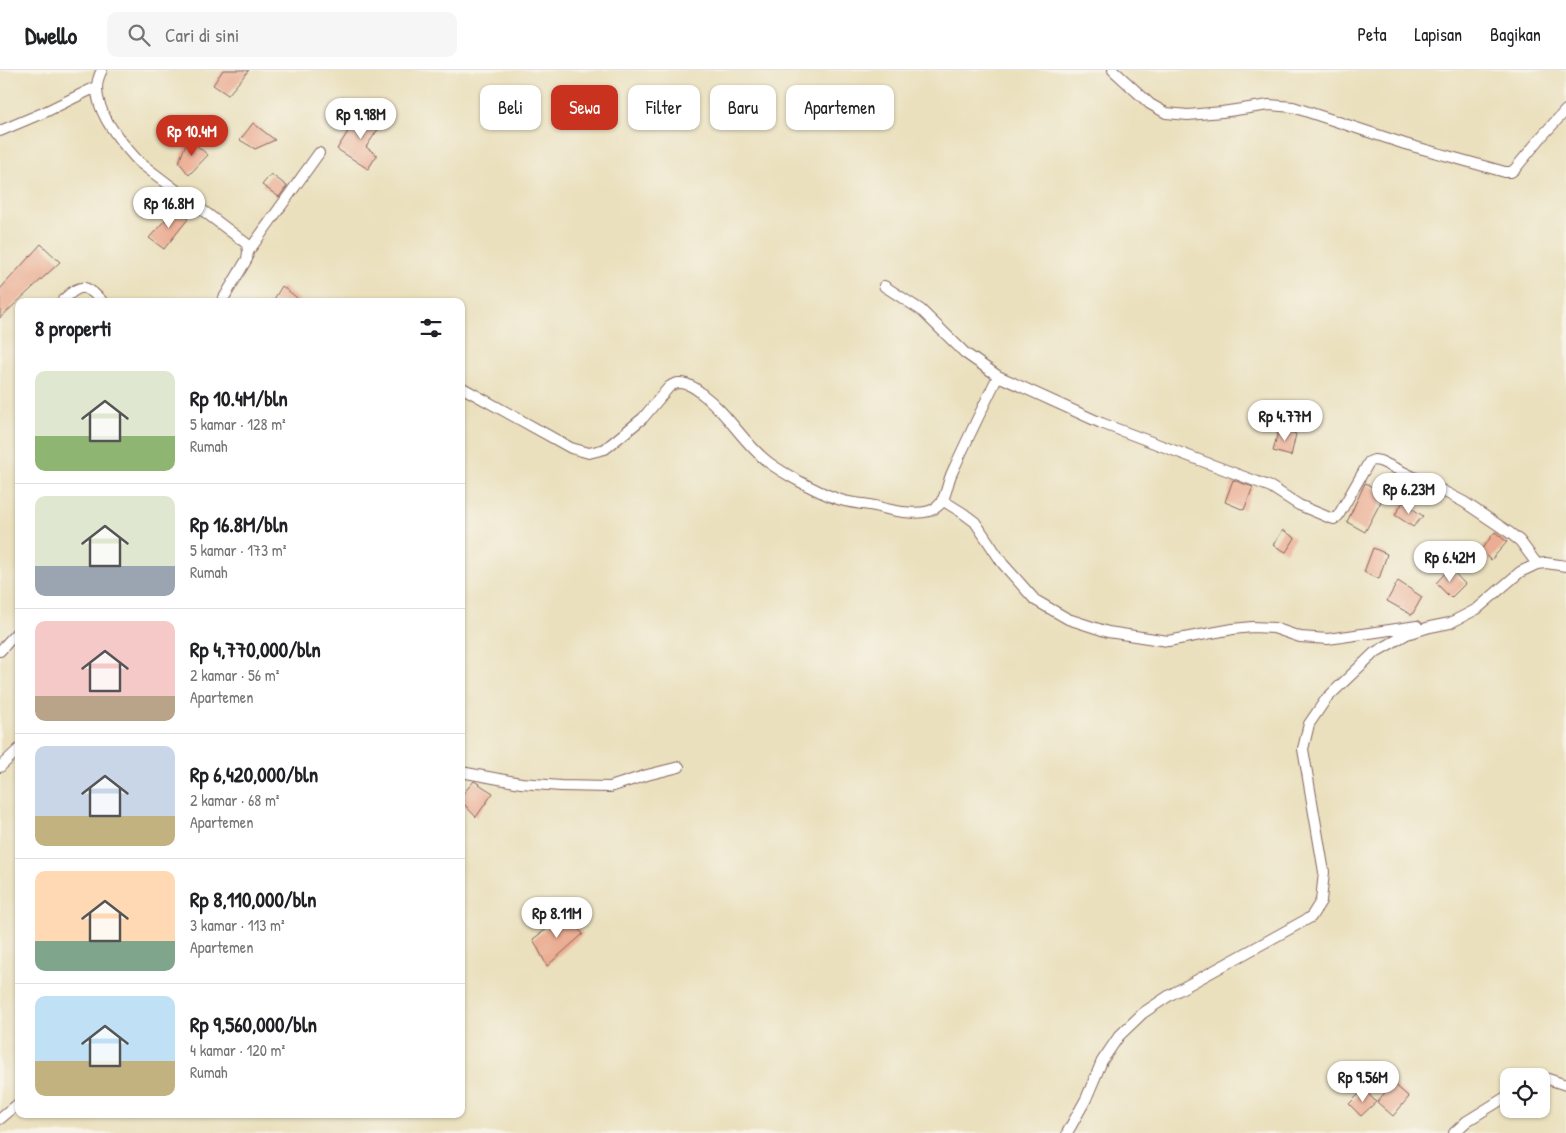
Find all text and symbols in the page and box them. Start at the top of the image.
search box [107,12,457,57]
text: Dwello [25,19,77,51]
icon: search [125,21,153,49]
text: Cari di sini [165,22,239,48]
text: Peta [1357,22,1386,47]
text: Lapisan [1414,22,1462,47]
text: Bagikan [1490,22,1541,47]
chip: Beli [480,85,541,130]
chip: Sewa [551,85,618,130]
chip: Filter [628,85,700,130]
chip: Baru [710,85,776,130]
chip: Apartemen [786,85,894,130]
pin: Rp 9.98M [309,98,413,140]
text: Rp 9.98M [336,103,386,125]
pin: Rp 10.4M [140,114,244,157]
text: Rp 10.4M [167,120,217,142]
pin: Rp 16.8M [117,186,221,229]
text: Rp 16.8M [144,192,194,214]
text: 8 properti [35,314,112,343]
icon: filters [417,314,445,342]
text: Rp 10.4M/bln [190,384,288,413]
icon: home [75,391,135,451]
pin: Rp 4.77M [1233,400,1337,442]
text: Rp 4.77M [1259,405,1311,427]
text: 5 kamar · 128 m² [190,413,286,435]
text: Rumah [190,435,228,457]
pin: Rp 6.23M [1357,472,1461,515]
text: Rp 6.23M [1383,478,1435,500]
text: Rp 16.8M/bln [190,510,288,539]
icon: home [75,516,135,576]
text: 5 kamar · 173 m² [190,539,286,561]
pin: Rp 6.42M [1398,540,1502,583]
text: Rp 6.42M [1425,546,1475,568]
text: Rumah [190,561,228,583]
text: Rp 4,770,000/bln [190,635,321,664]
icon: home [75,641,135,701]
text: 2 kamar · 56 m² [190,664,279,686]
text: Apartemen [190,686,253,708]
text: Rp 6,420,000/bln [190,760,318,789]
icon: home [75,766,135,826]
text: 2 kamar · 68 m² [190,789,280,811]
text: Apartemen [190,811,253,833]
text: Rp 8,110,000/bln [190,885,316,914]
icon: home [75,891,135,951]
pin: Rp 8.11M [505,896,609,939]
text: Rp 8.11M [532,902,582,924]
text: 3 kamar · 113 m² [190,914,285,936]
text: Apartemen [190,936,253,958]
text: Rp 9,560,000/bln [190,1010,317,1039]
icon: home [75,1016,135,1076]
text: 4 kamar · 120 m² [190,1039,285,1061]
pin: Rp 9.56M [1311,1060,1415,1103]
text: Rumah [190,1061,228,1083]
text: Rp 9.56M [1338,1066,1388,1088]
map controls [1500,1068,1550,1118]
button: locate [1500,1068,1550,1118]

